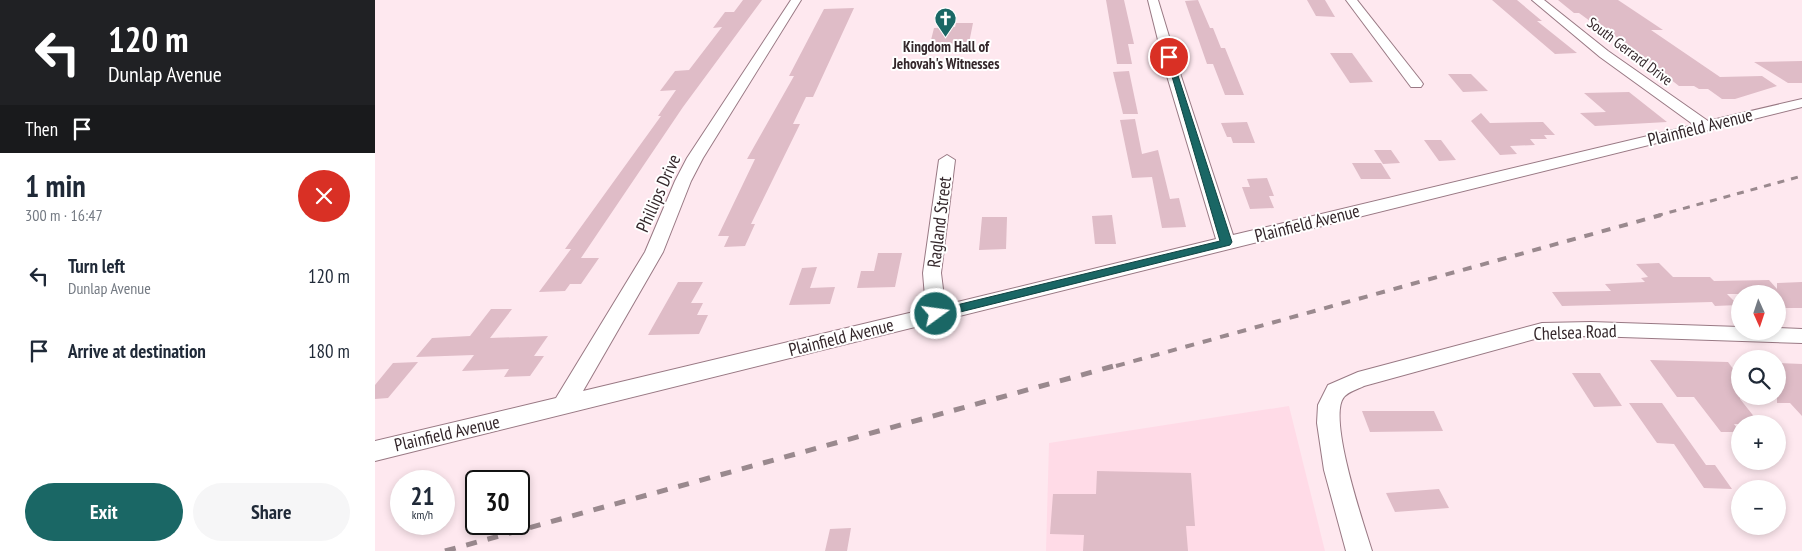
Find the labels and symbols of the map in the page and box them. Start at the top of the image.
church icon: Kingdom Hall of Jehovah's Witnesses [934,6,958,37]
street label: South Gerrard Drive [1583,13,1677,89]
pin [1148,36,1190,78]
place label: Kingdom Hall of Jehovah's Witnesses [891,37,1000,73]
street label: Plainfield Avenue [1645,103,1755,151]
street label: Phillips Drive [631,151,685,235]
street label: Ragland Street [922,175,956,269]
street label: Plainfield Avenue [1252,199,1362,247]
north arrow [1731,285,1786,340]
position arrow [909,287,961,339]
street label: Plainfield Avenue [786,313,896,361]
street label: Chelsea Road [1533,319,1617,345]
street label: Plainfield Avenue [392,410,502,456]
speed limit sign: 30 [465,470,530,535]

